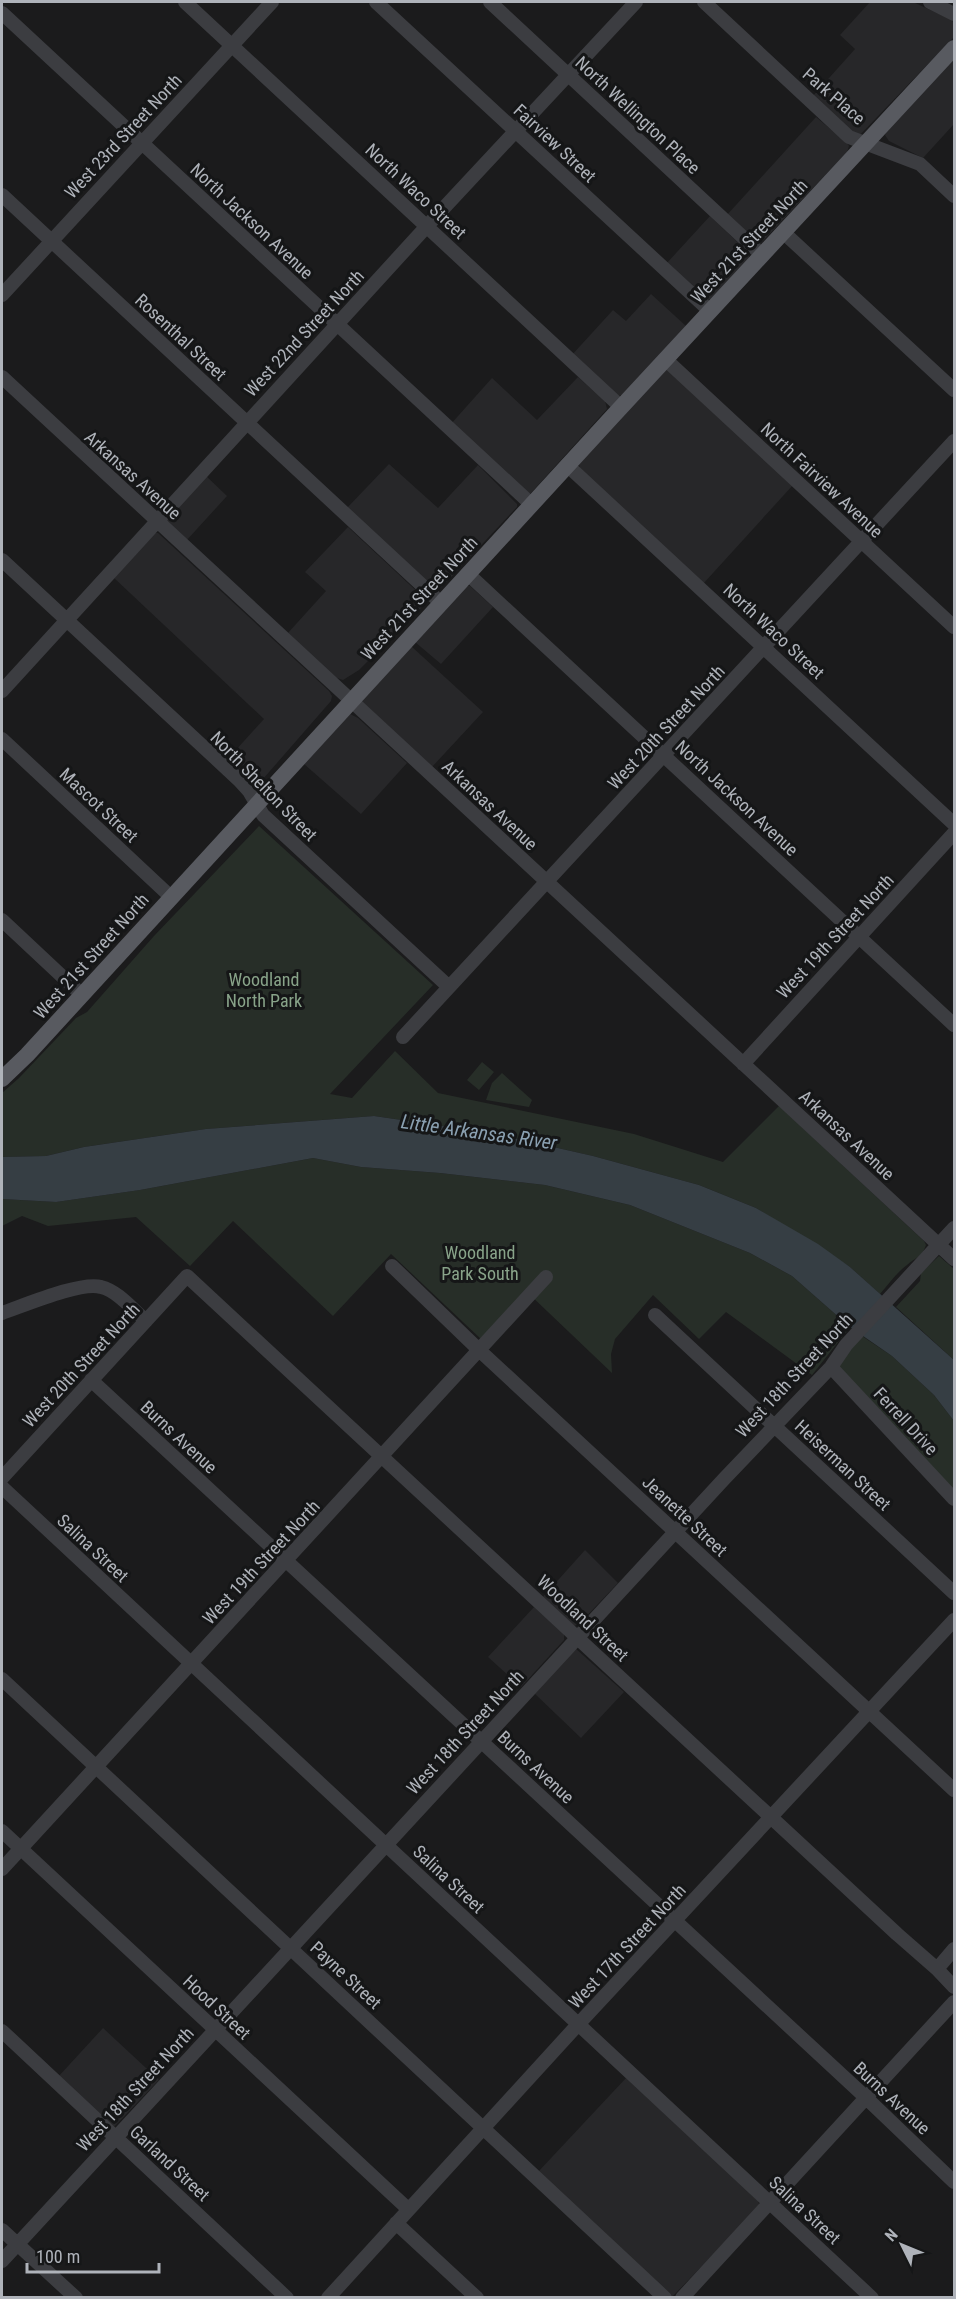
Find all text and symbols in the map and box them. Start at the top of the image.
street label: North Wellington Place [571,52,705,178]
street label: Park Place [799,63,869,129]
street label: West 23rd Street North [60,70,186,202]
street label: Fairview Street [509,100,601,186]
street label: North Waco Street [361,139,471,243]
street label: North Jackson Avenue [186,159,318,283]
street label: West 21st Street North [686,175,812,307]
street label: West 22nd Street North [240,265,368,401]
street label: Rosenthal Street [131,289,231,385]
street label: North Fairview Avenue [757,418,887,542]
street label: Arkansas Avenue [81,426,185,524]
street label: West 21st Street North [356,532,482,664]
street label: North Waco Street [719,579,829,683]
street label: West 20th Street North [603,661,729,793]
street label: North Shelton Street [206,727,322,845]
street label: North Jackson Avenue [671,736,803,860]
street label: Arkansas Avenue [438,756,542,854]
street label: Mascot Street [55,763,143,847]
street label: West 19th Street North [772,870,898,1002]
street label: West 21st Street North [29,889,153,1023]
park label: Woodland North Park [226,969,302,1011]
street label: Arkansas Avenue [795,1086,899,1184]
water label: Little Arkansas River [399,1109,560,1155]
park label: Woodland Park South [441,1242,519,1284]
street label: West 20th Street North [18,1299,144,1431]
street label: West 18th Street North [731,1309,857,1441]
street label: Ferrell Drive [870,1383,942,1459]
street label: Burns Avenue [136,1396,222,1478]
street label: Heiserman Street [791,1415,895,1515]
street label: Jeanette Street [638,1471,732,1561]
street label: West 19th Street North [198,1496,324,1628]
street label: Salina Street [53,1510,133,1586]
street label: Woodland Street [533,1570,633,1666]
street label: West 18th Street North [402,1666,528,1798]
street label: Burns Avenue [493,1726,579,1808]
street label: Salina Street [409,1841,489,1917]
street label: West 17th Street North [564,1880,690,2012]
street label: Payne Street [306,1937,386,2013]
street label: Hood Street [179,1971,255,2043]
street label: West 18th Street North [72,2023,198,2155]
street label: Burns Avenue [849,2057,935,2139]
street label: Garland Street [126,2121,214,2205]
street label: Salina Street [765,2172,845,2248]
north arrow [872,2215,932,2275]
text: N [881,2225,902,2245]
scale bar [27,2236,159,2274]
text: 100 m [36,2246,80,2267]

